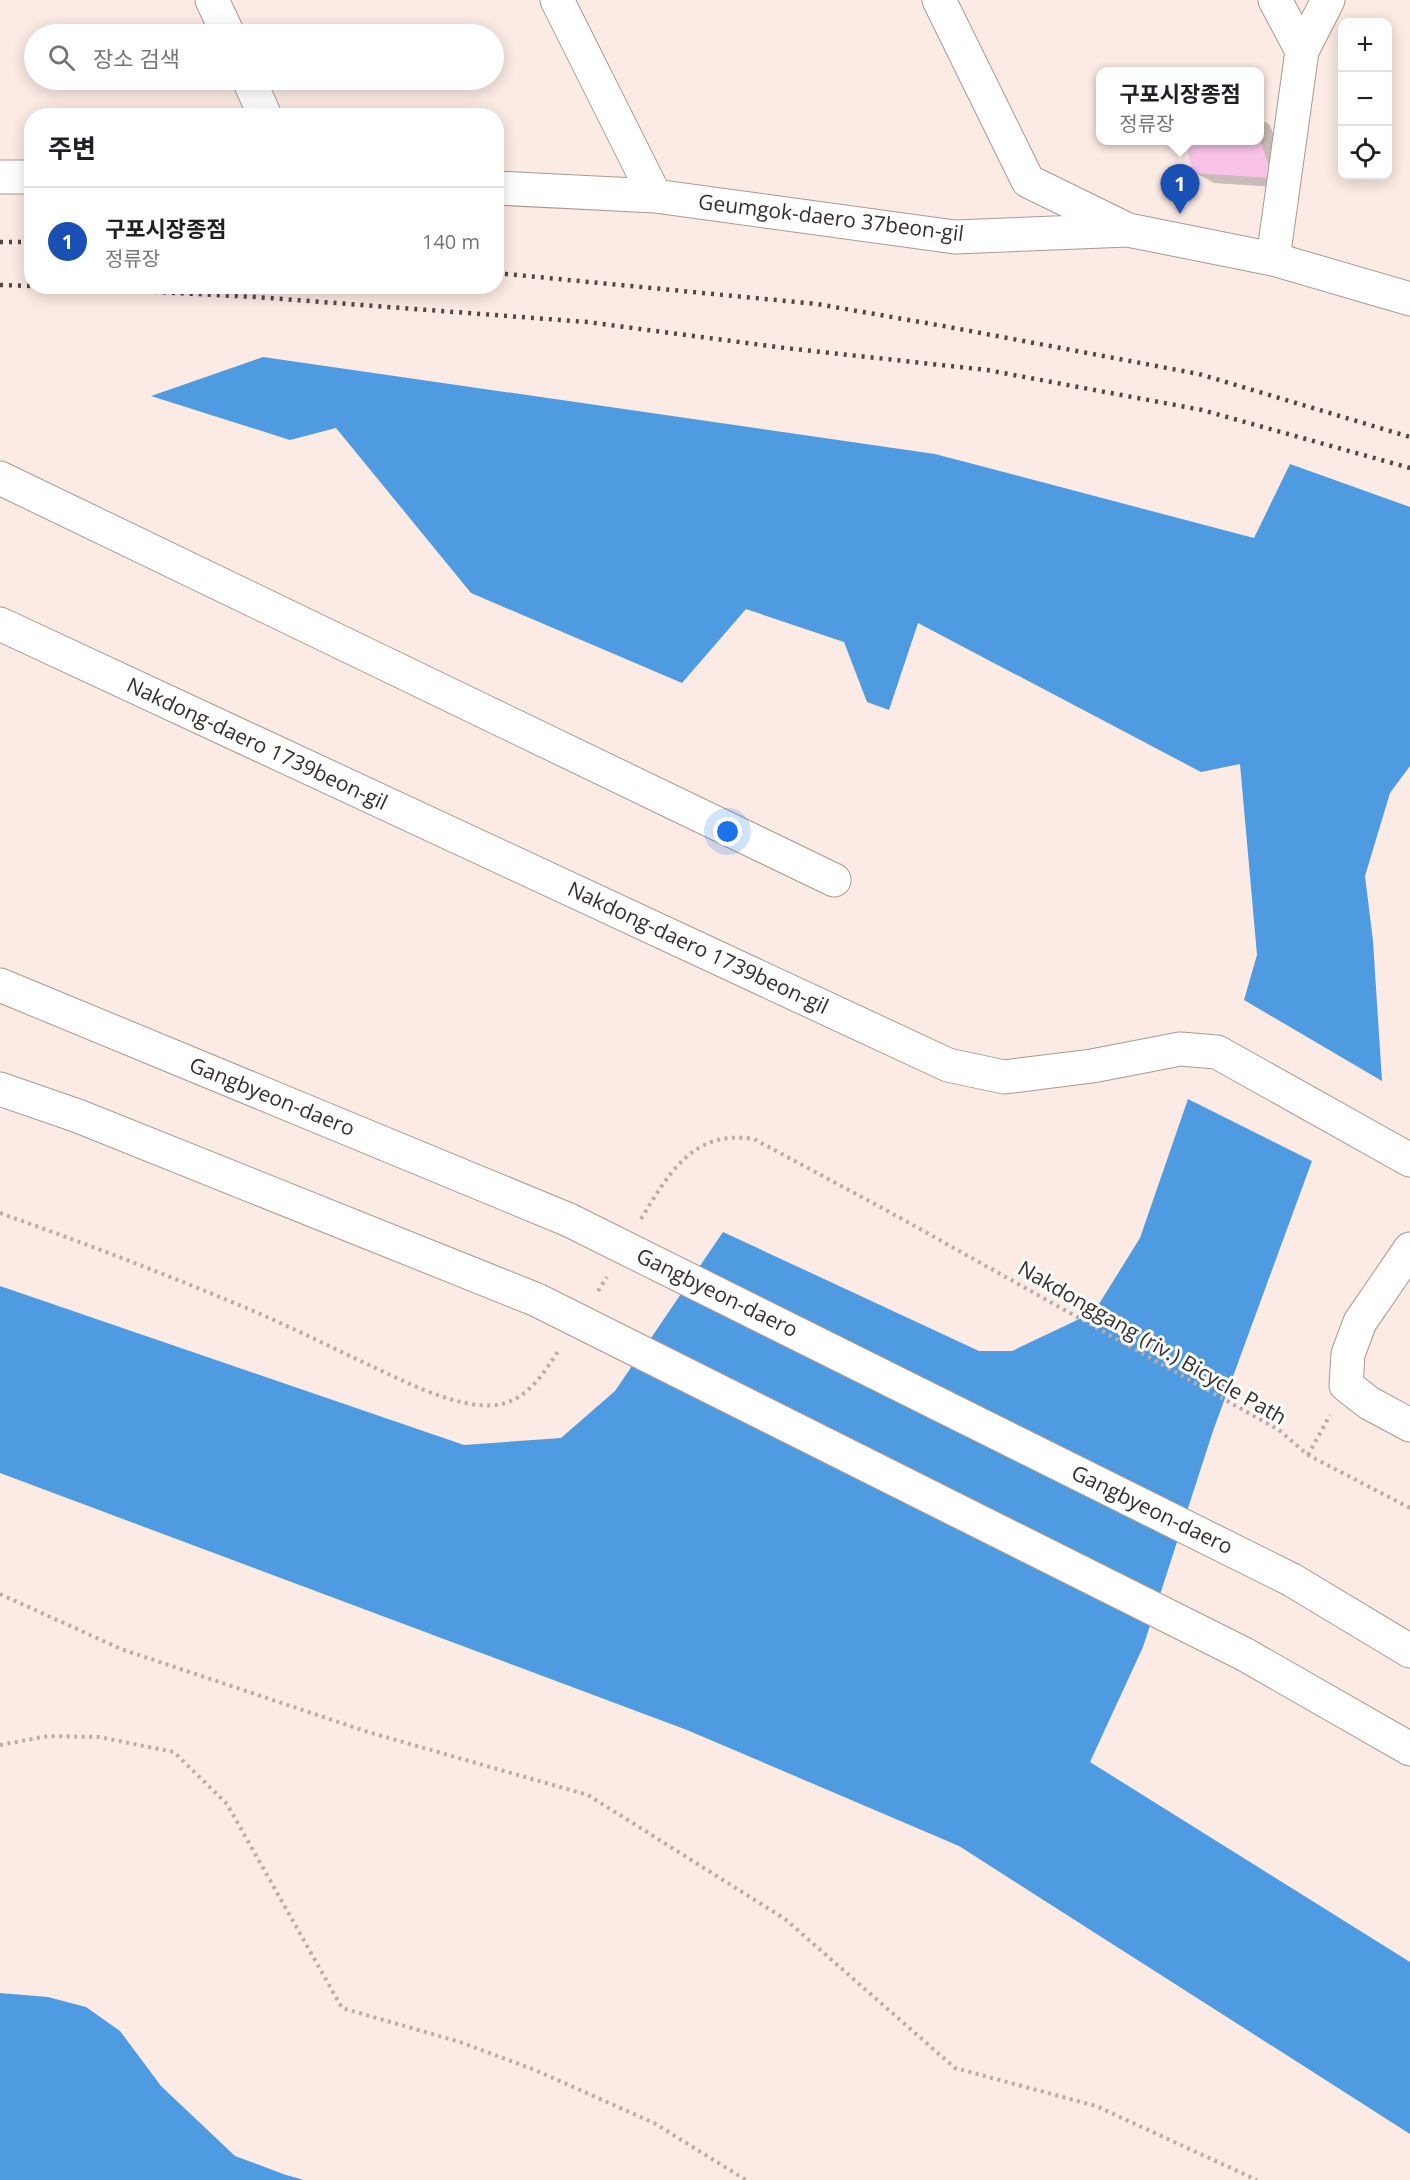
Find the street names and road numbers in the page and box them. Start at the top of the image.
street label: Geumgok-daero 37beon-gil [697,187,965,247]
street label: Nakdong-daero 1739beon-gil [122,670,392,816]
street label: Nakdong-daero 1739beon-gil [563,874,833,1020]
street label: Gangbyeon-daero [185,1050,359,1142]
street label: Gangbyeon-daero [632,1241,803,1343]
street label: Nakdonggang (riv.) Bicycle Path [1013,1254,1292,1431]
street label: Gangbyeon-daero [1067,1458,1238,1560]

